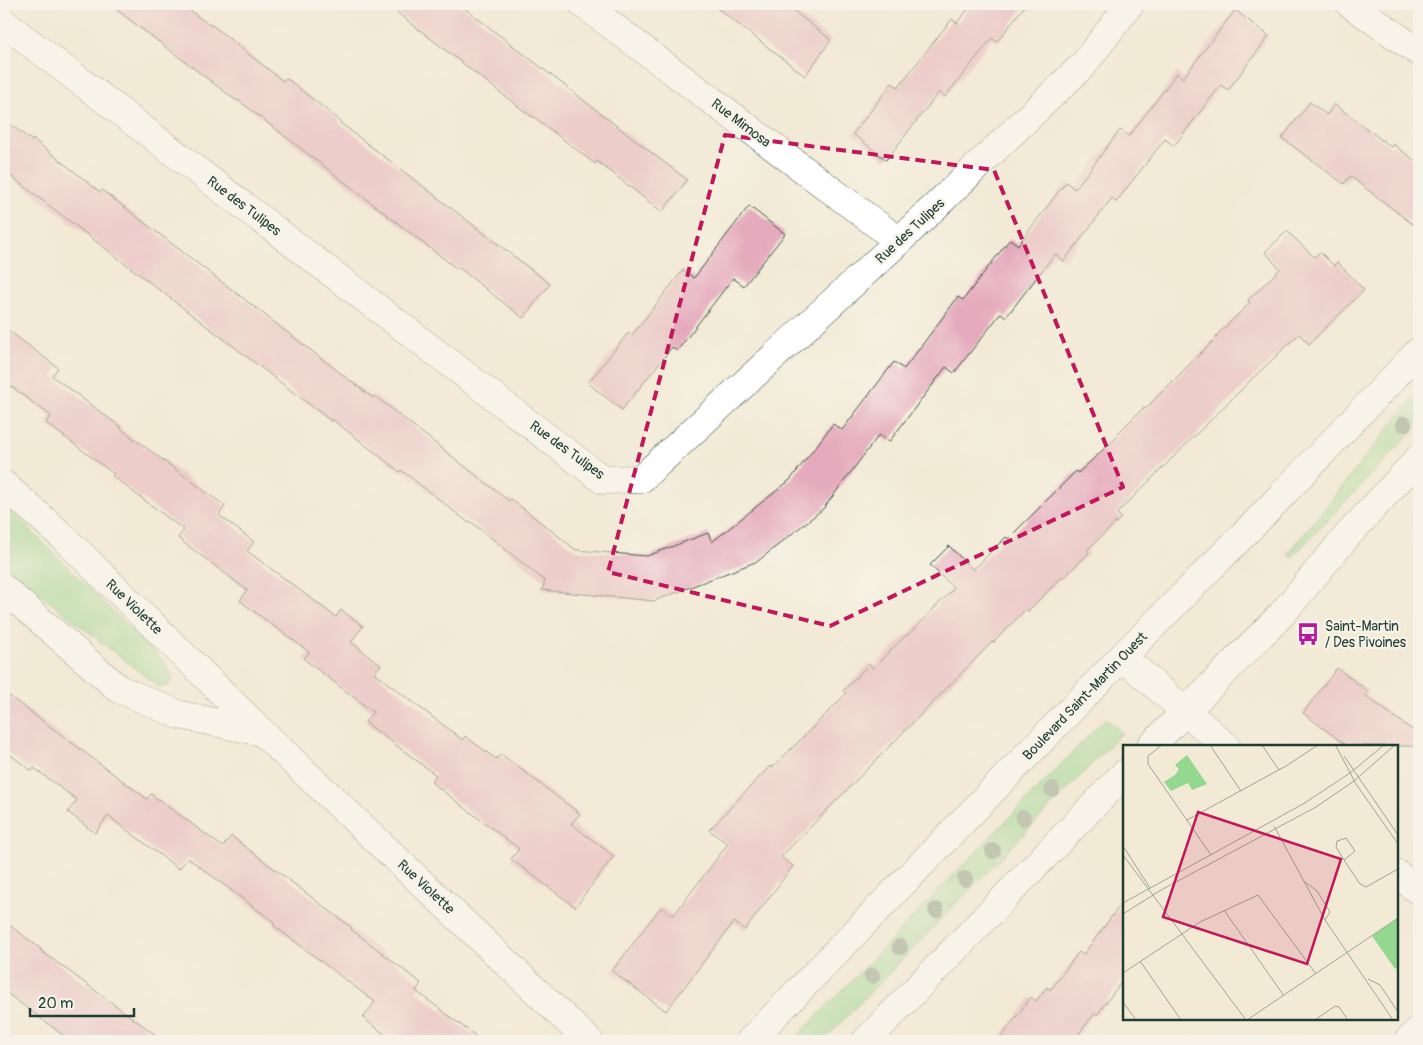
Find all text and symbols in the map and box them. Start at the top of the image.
street label: Rue Mimosa [708,95,774,151]
street label: Rue des Tulipes [204,173,285,240]
street label: Rue des Tulipes [872,194,949,267]
street label: Rue des Tulipes [526,417,608,483]
street label: Rue Violette [102,576,166,638]
place label: Saint-Martin / Des Pivoines [1325,618,1407,651]
bus stop icon: Saint-Martin / Des Pivoines [1295,621,1321,647]
street label: Boulevard Saint-Martin Ouest [1019,628,1151,764]
inset map [1123,745,1398,1020]
street label: Rue Violette [394,856,458,918]
scale bar [30,985,134,1017]
text: 20 m [38,994,73,1013]

